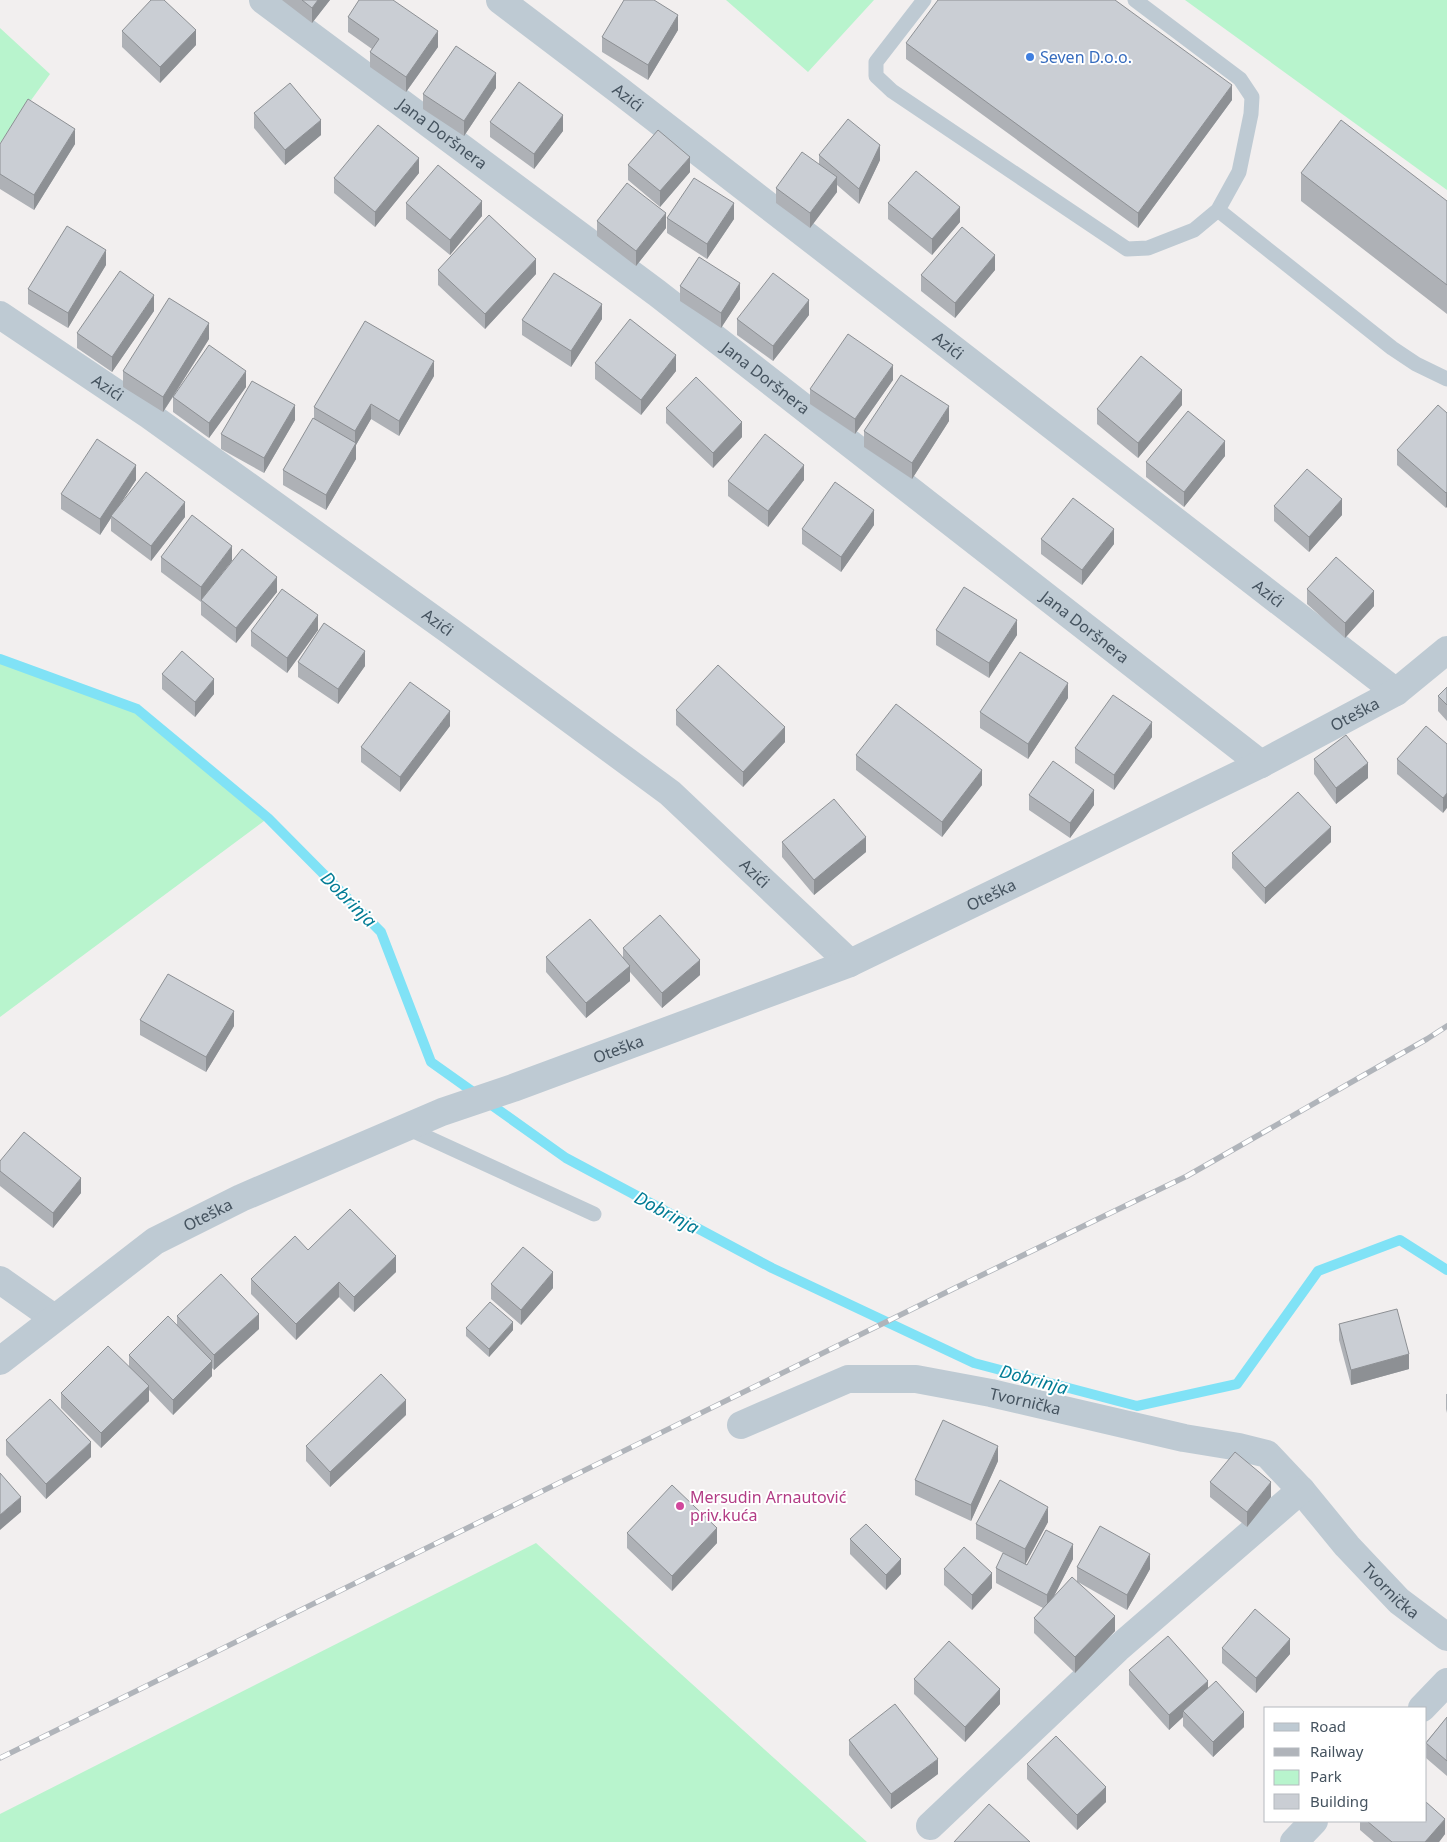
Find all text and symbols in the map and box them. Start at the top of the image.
place label: Seven D.o.o. [1040,46,1132,68]
marker: Seven D.o.o. [1024,51,1036,63]
street label: Azići [608,78,648,116]
street label: Jana Doršnera [392,92,492,174]
street label: Azići [928,326,968,364]
street label: Jana Doršnera [716,335,814,419]
street label: Azići [88,369,128,406]
street label: Azići [1249,574,1289,612]
street label: Jana Doršnera [1035,584,1134,668]
street label: Azići [418,604,458,641]
street label: Oteška [1326,692,1383,736]
street label: Azići [735,854,775,893]
water label: Dobrinja [316,866,382,932]
street label: Oteška [963,873,1020,916]
street label: Oteška [590,1030,647,1068]
water label: Dobrinja [631,1185,703,1239]
street label: Oteška [179,1193,236,1236]
water label: Dobrinja [997,1358,1071,1400]
street label: Tvornička [988,1382,1063,1420]
place label: Mersudin Arnautović priv.kuća [690,1486,847,1526]
marker: Mersudin Arnautović priv.kuća [674,1500,686,1512]
street label: Tvornička [1357,1558,1424,1624]
legend [1264,1707,1427,1822]
text: Road [1310,1716,1346,1736]
text: Railway [1310,1741,1364,1761]
text: Park [1310,1766,1342,1786]
text: Building [1310,1791,1368,1811]

